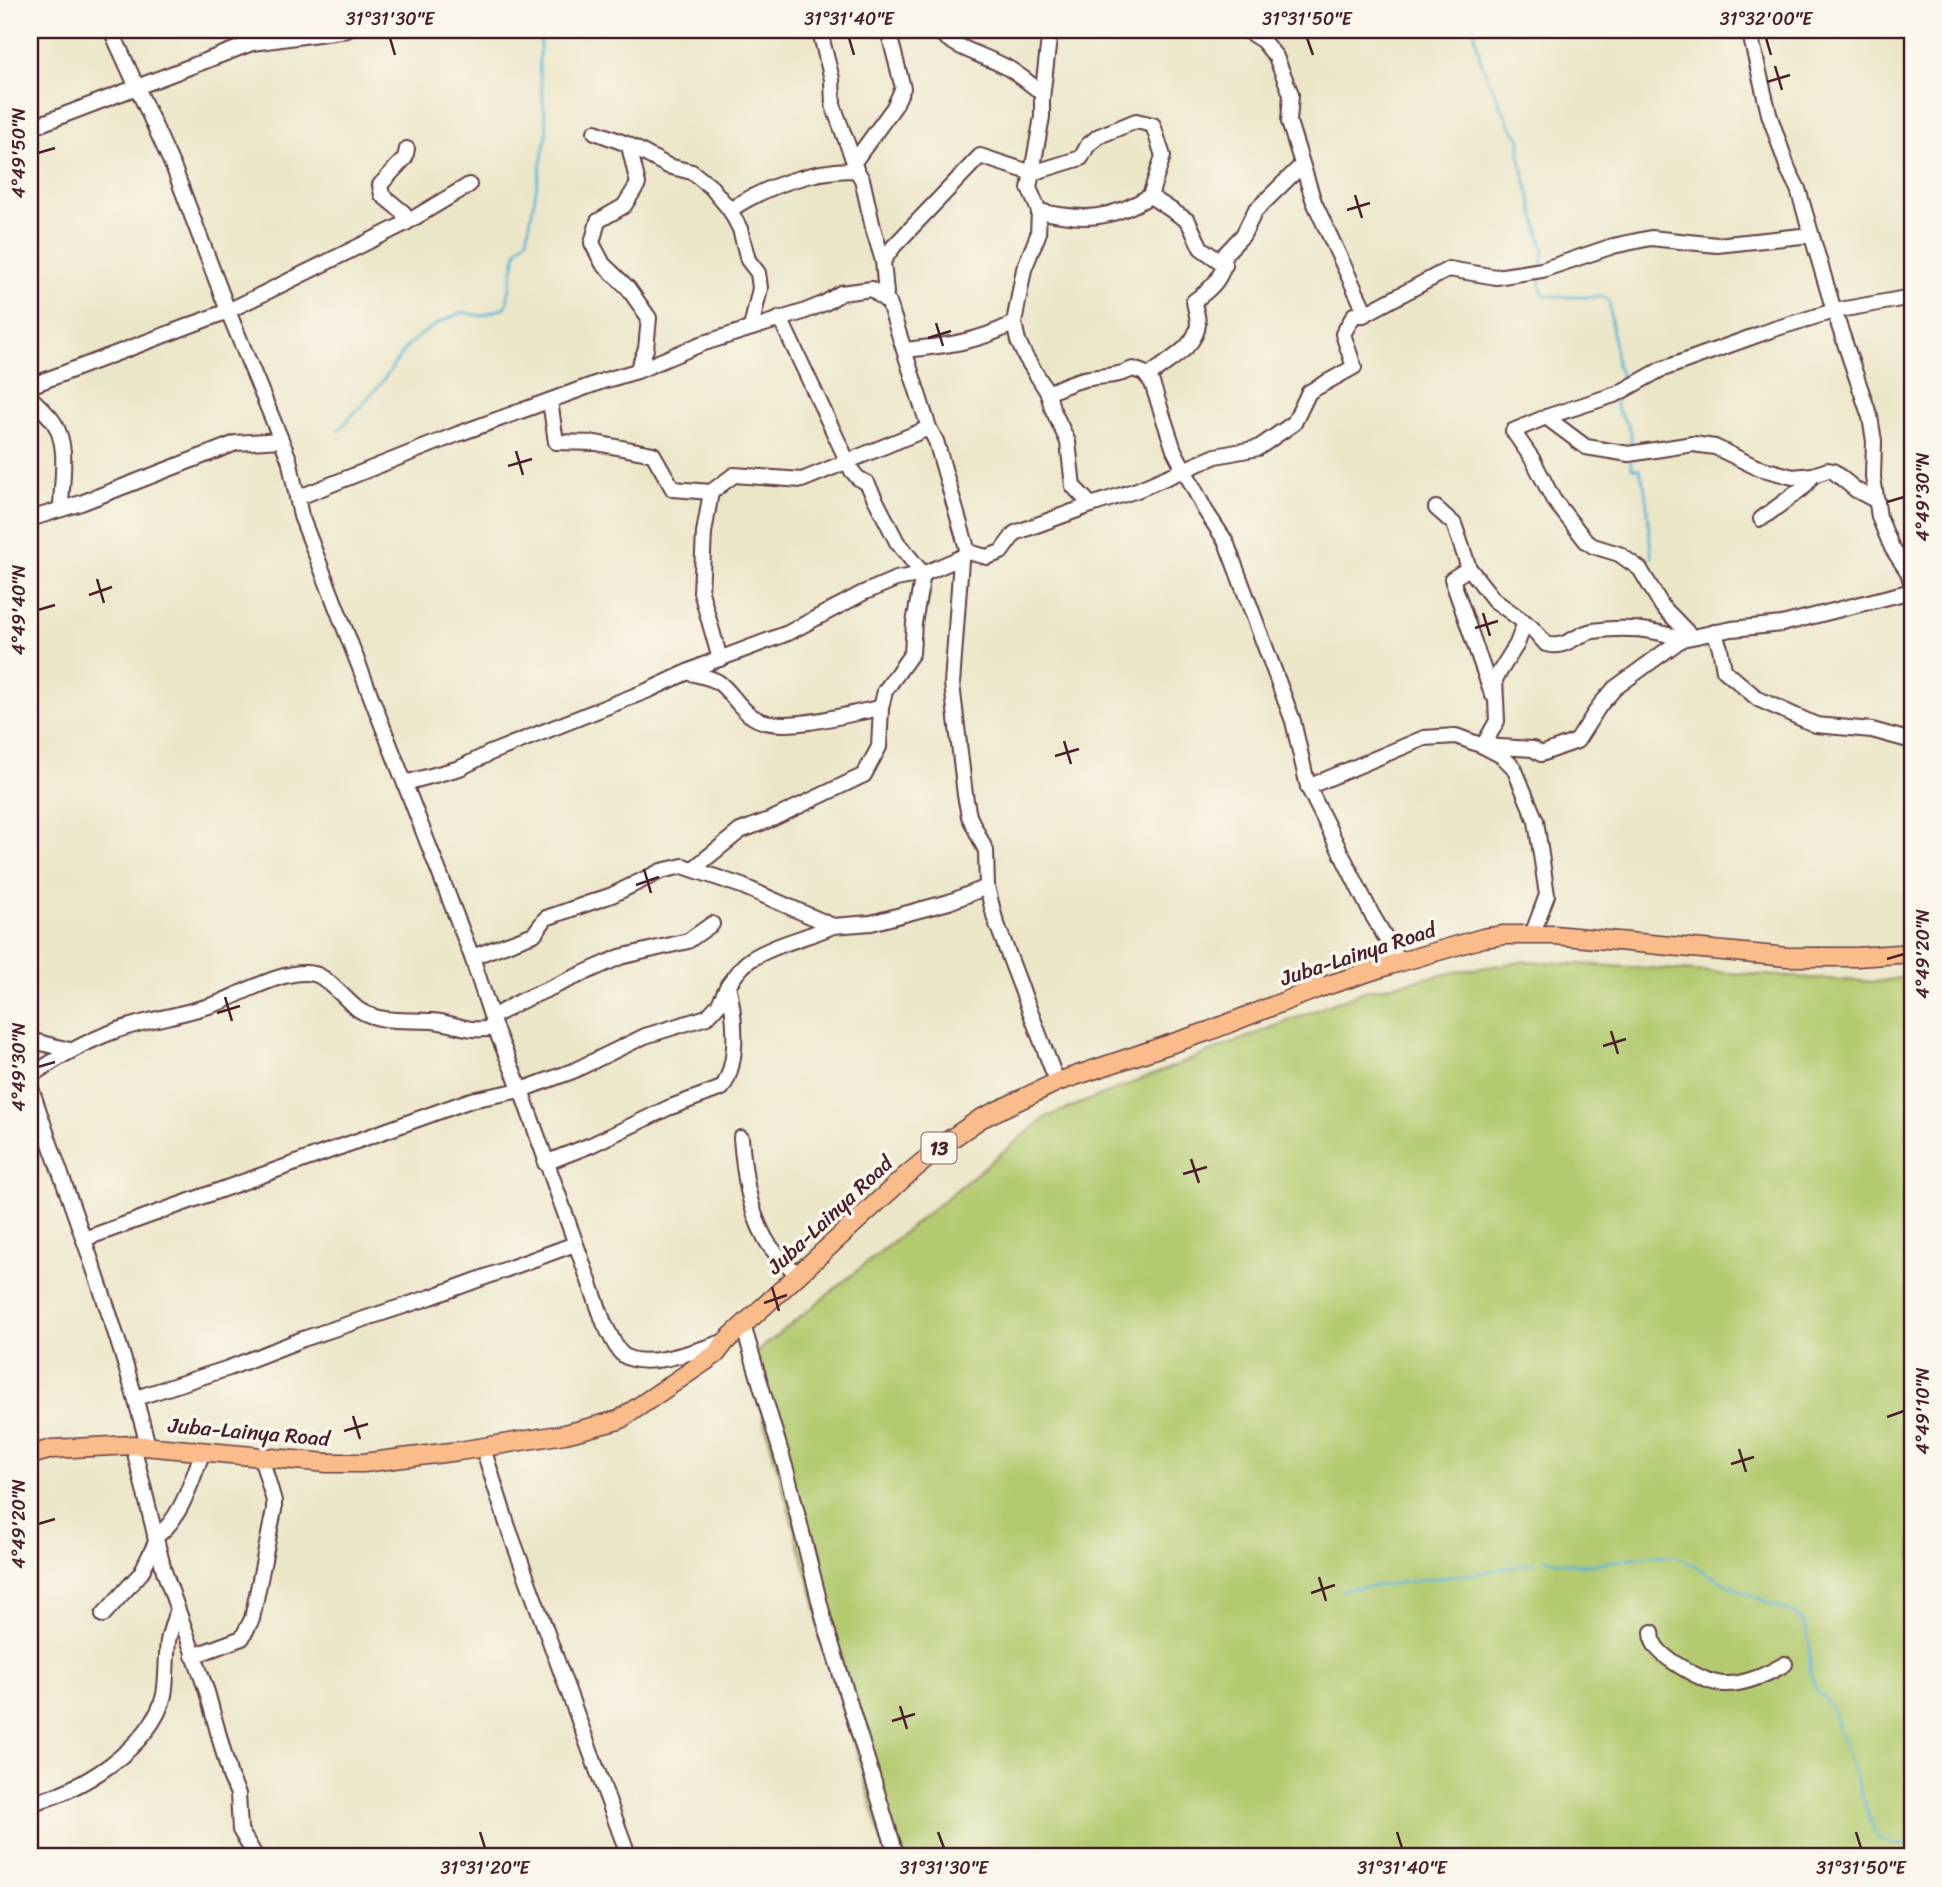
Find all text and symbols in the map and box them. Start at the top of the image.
text: 31°31'30"E [346,3,435,35]
text: 31°31'40"E [804,3,895,35]
text: 31°31'50"E [1262,3,1353,35]
text: 31°32'00"E [1720,3,1813,35]
text: 4°49'50"N [3,107,35,198]
text: 4°49'30"N [1907,452,1939,542]
text: 4°49'40"N [3,564,35,655]
text: 4°49'20"N [1907,909,1939,999]
street label: Juba-Lainya Road [1274,910,1443,997]
text: 4°49'30"N [3,1022,35,1112]
road number: 13 [922,1132,956,1164]
street label: Juba-Lainya Road [757,1145,904,1285]
text: 4°49'10"N [1907,1367,1939,1455]
street label: Juba-Lainya Road [166,1406,333,1458]
text: 4°49'20"N [3,1479,35,1569]
text: 31°31'20"E [441,1852,530,1884]
text: 31°31'30"E [900,1852,989,1884]
text: 31°31'40"E [1357,1852,1448,1884]
text: 31°31'50"E [1816,1852,1907,1884]

